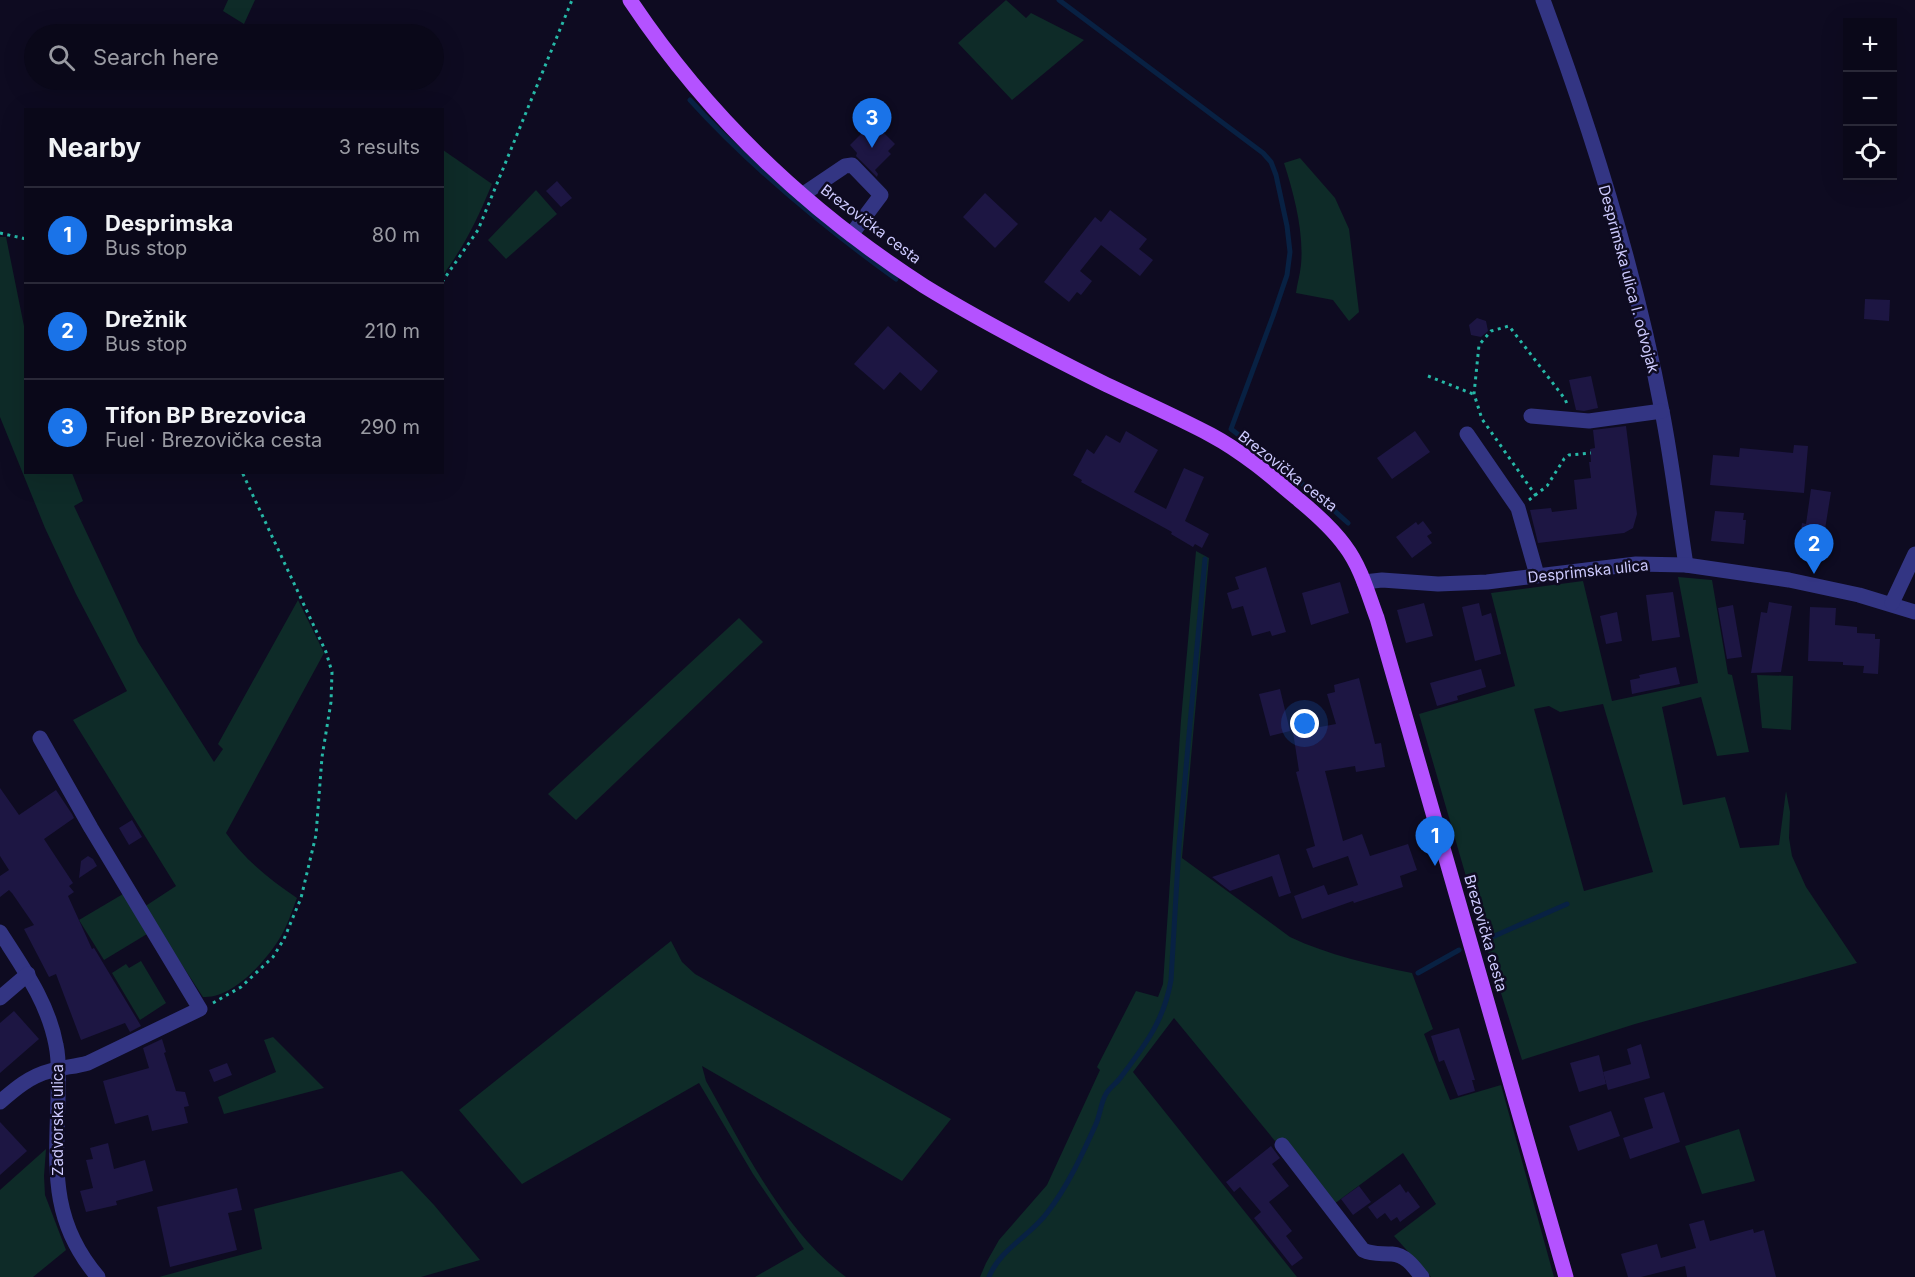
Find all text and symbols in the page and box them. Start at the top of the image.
map controls [1843,18,1897,180]
button: + [1843,18,1897,72]
search box [24,24,444,90]
icon: search [45,41,78,74]
text: Search here [93,44,219,70]
button: − [1843,72,1897,126]
pin: 3 [852,98,892,148]
button: locate [1843,126,1897,180]
text: Nearby [48,132,141,163]
text: 3 results [339,135,420,159]
street label: Brezovička cesta [817,180,925,268]
street label: Desprimska ulica I. odvojak [1595,183,1663,376]
text: Desprimska [105,210,233,236]
text: 1 [63,223,72,247]
text: 80 m [372,223,420,247]
text: Bus stop [105,236,187,260]
text: Drežnik [105,306,187,332]
text: 2 [61,319,74,343]
text: 210 m [364,319,420,343]
text: Bus stop [105,332,187,356]
text: Tifon BP Brezovica [105,402,306,428]
text: 3 [61,415,74,439]
text: 290 m [360,415,420,439]
street label: Brezovička cesta [1235,426,1341,516]
text: Fuel · Brezovička cesta [105,428,322,452]
pin: 2 [1794,524,1834,574]
street label: Desprimska ulica [1527,555,1649,587]
your location [1290,709,1319,738]
pin: 1 [1416,816,1454,866]
street label: Brezovička cesta [1460,872,1512,994]
street label: Zadvorska ulica [48,1064,67,1176]

